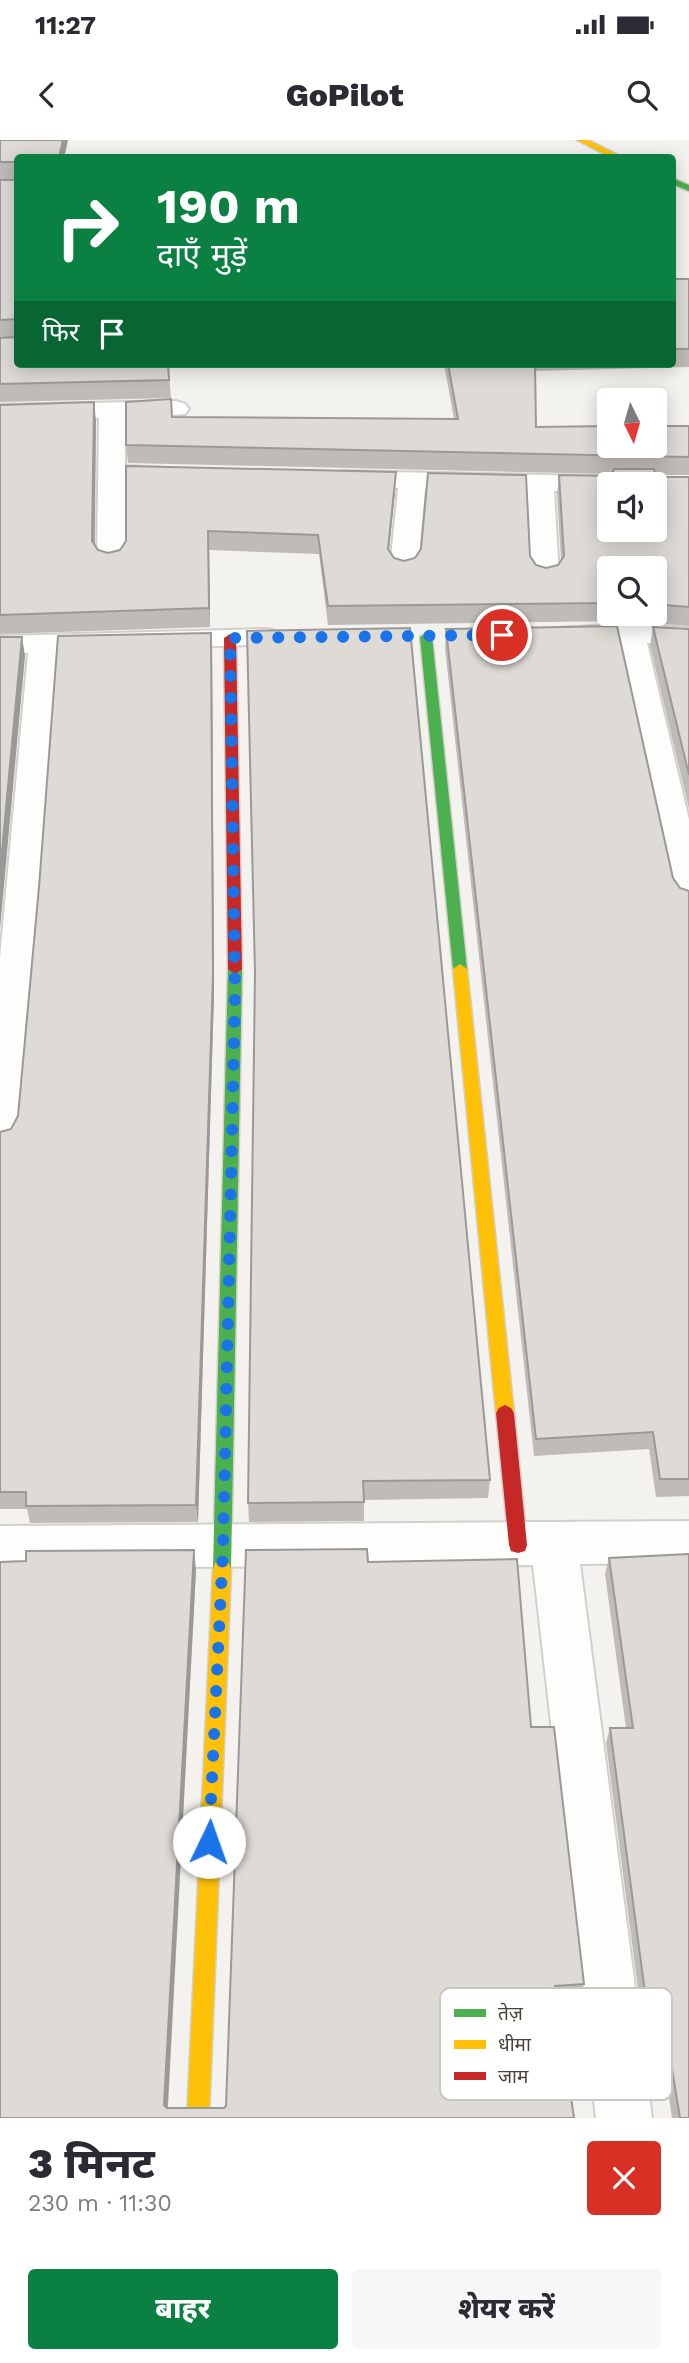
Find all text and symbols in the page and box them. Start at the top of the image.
text: 11:27 [35,10,96,40]
icon: back [28,76,66,114]
text: GoPilot [286,76,403,114]
icon: search [623,76,661,114]
text: 190 m [157,177,300,235]
icon: right [42,182,133,273]
text: दाएँ मुड़ें [157,236,247,274]
icon: arrive [93,315,131,353]
text: फिर [42,317,79,347]
north arrow [597,388,667,458]
map controls [597,388,667,626]
button: sound [597,472,667,542]
button: search [597,556,667,626]
pin [472,605,532,665]
icon: arrive [483,616,521,654]
position arrow [172,1805,246,1879]
legend [440,1988,672,2100]
text: तेज़ [498,2002,524,2025]
text: धीमा [498,2033,532,2056]
text: जाम [498,2065,529,2088]
text: 3 मिनट [28,2139,155,2188]
button: close [587,2141,661,2215]
text: 230 m · 11:30 [28,2190,172,2217]
button: बाहर [28,2269,338,2349]
button: शेयर करें [352,2269,661,2349]

